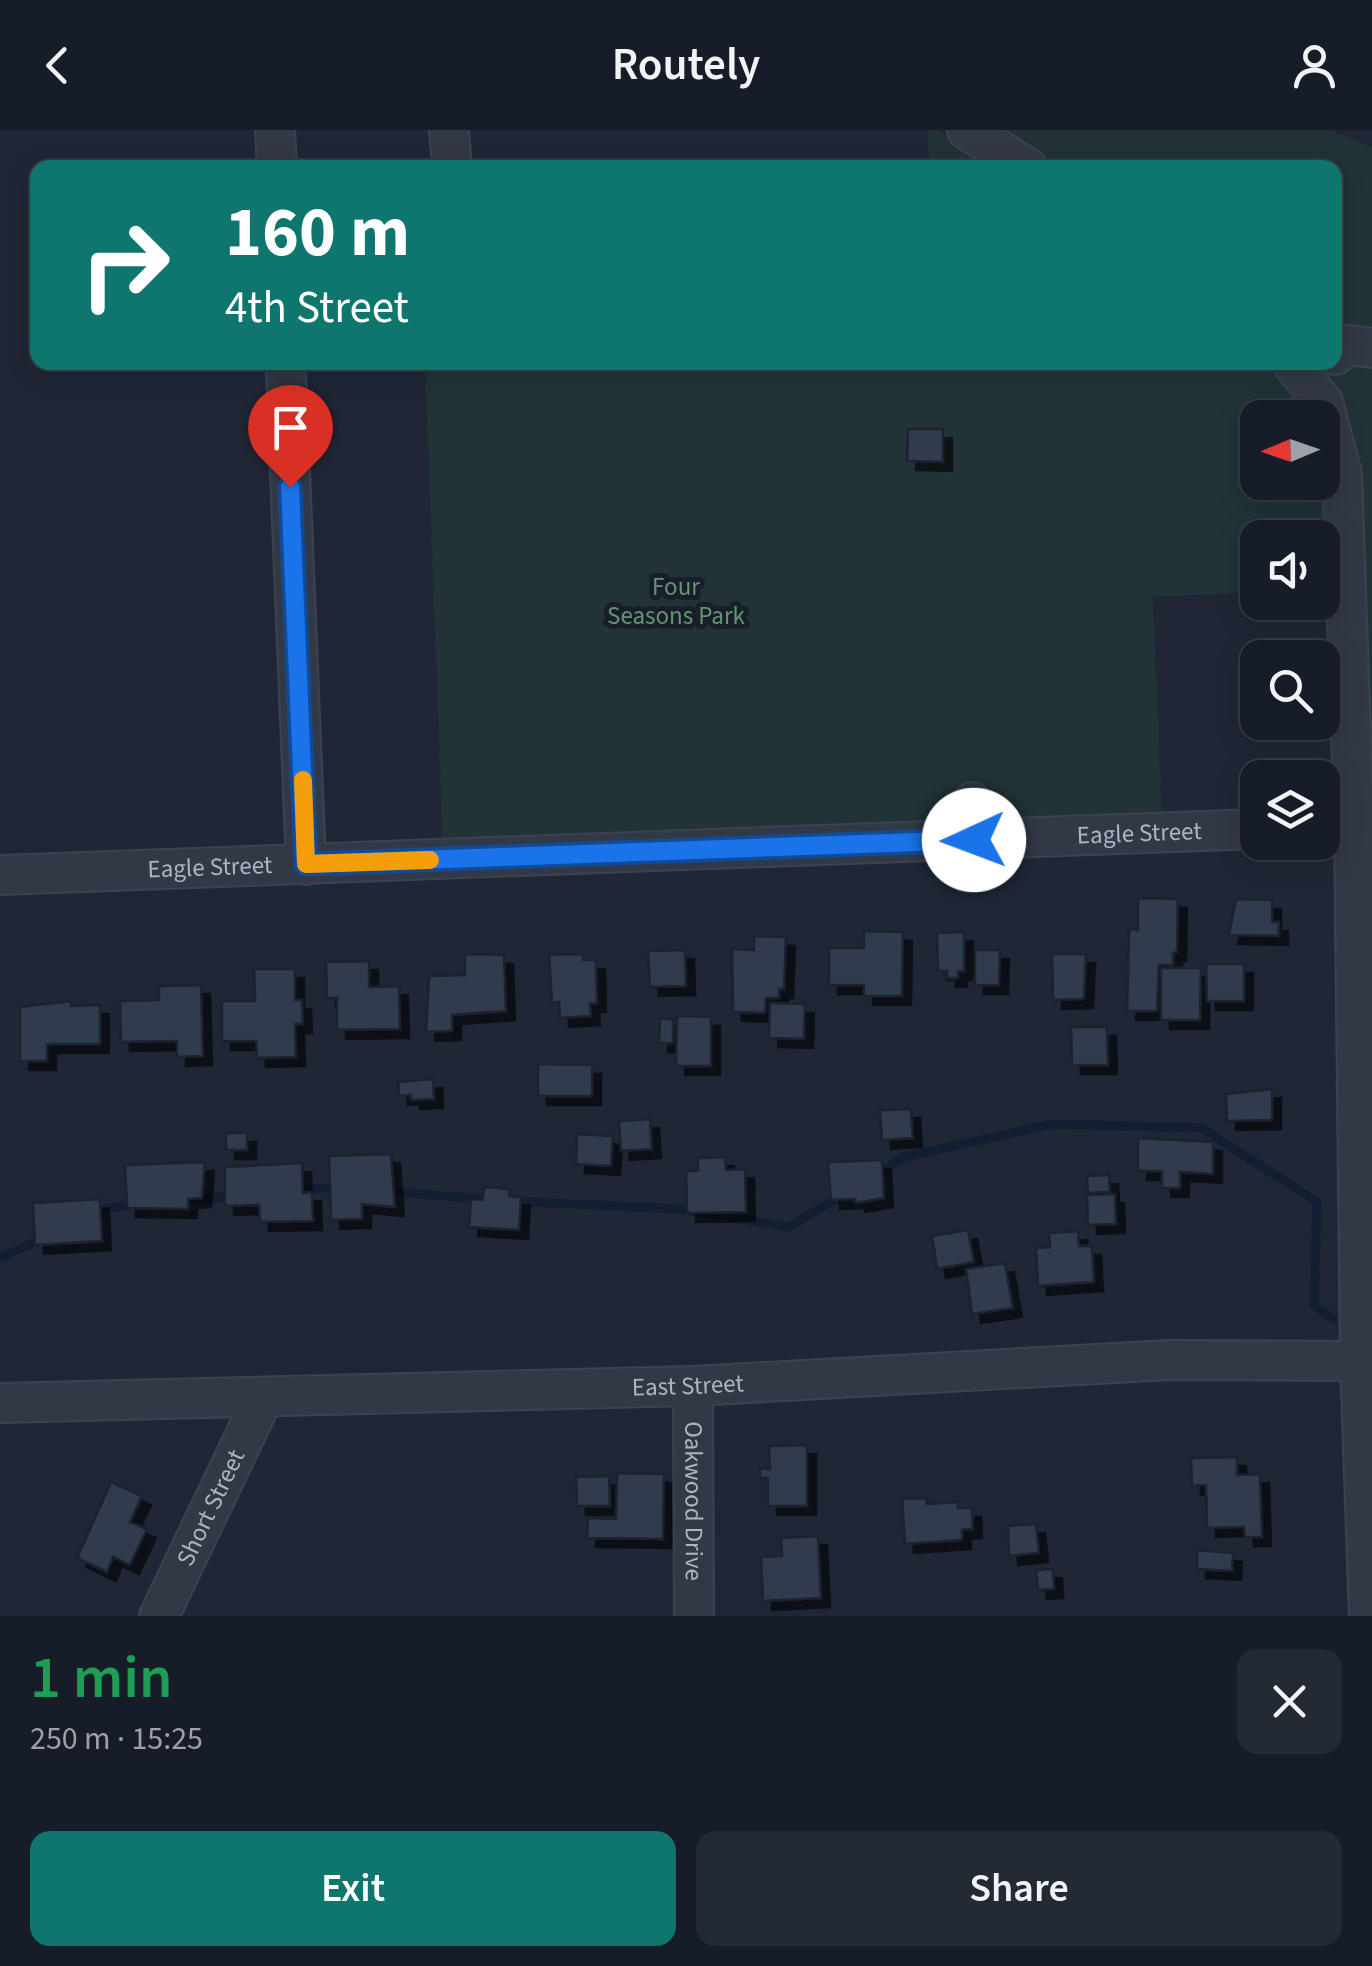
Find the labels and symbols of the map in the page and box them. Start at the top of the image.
pin [248,385,333,488]
north arrow [1240,400,1340,500]
park label: Four Seasons Park [607,569,746,634]
position arrow [922,788,1026,892]
street label: Eagle Street [1076,813,1203,854]
street label: Eagle Street [147,847,273,888]
street label: East Street [631,1365,745,1405]
street label: Oakwood Drive [675,1421,712,1581]
street label: Short Street [167,1443,254,1572]

